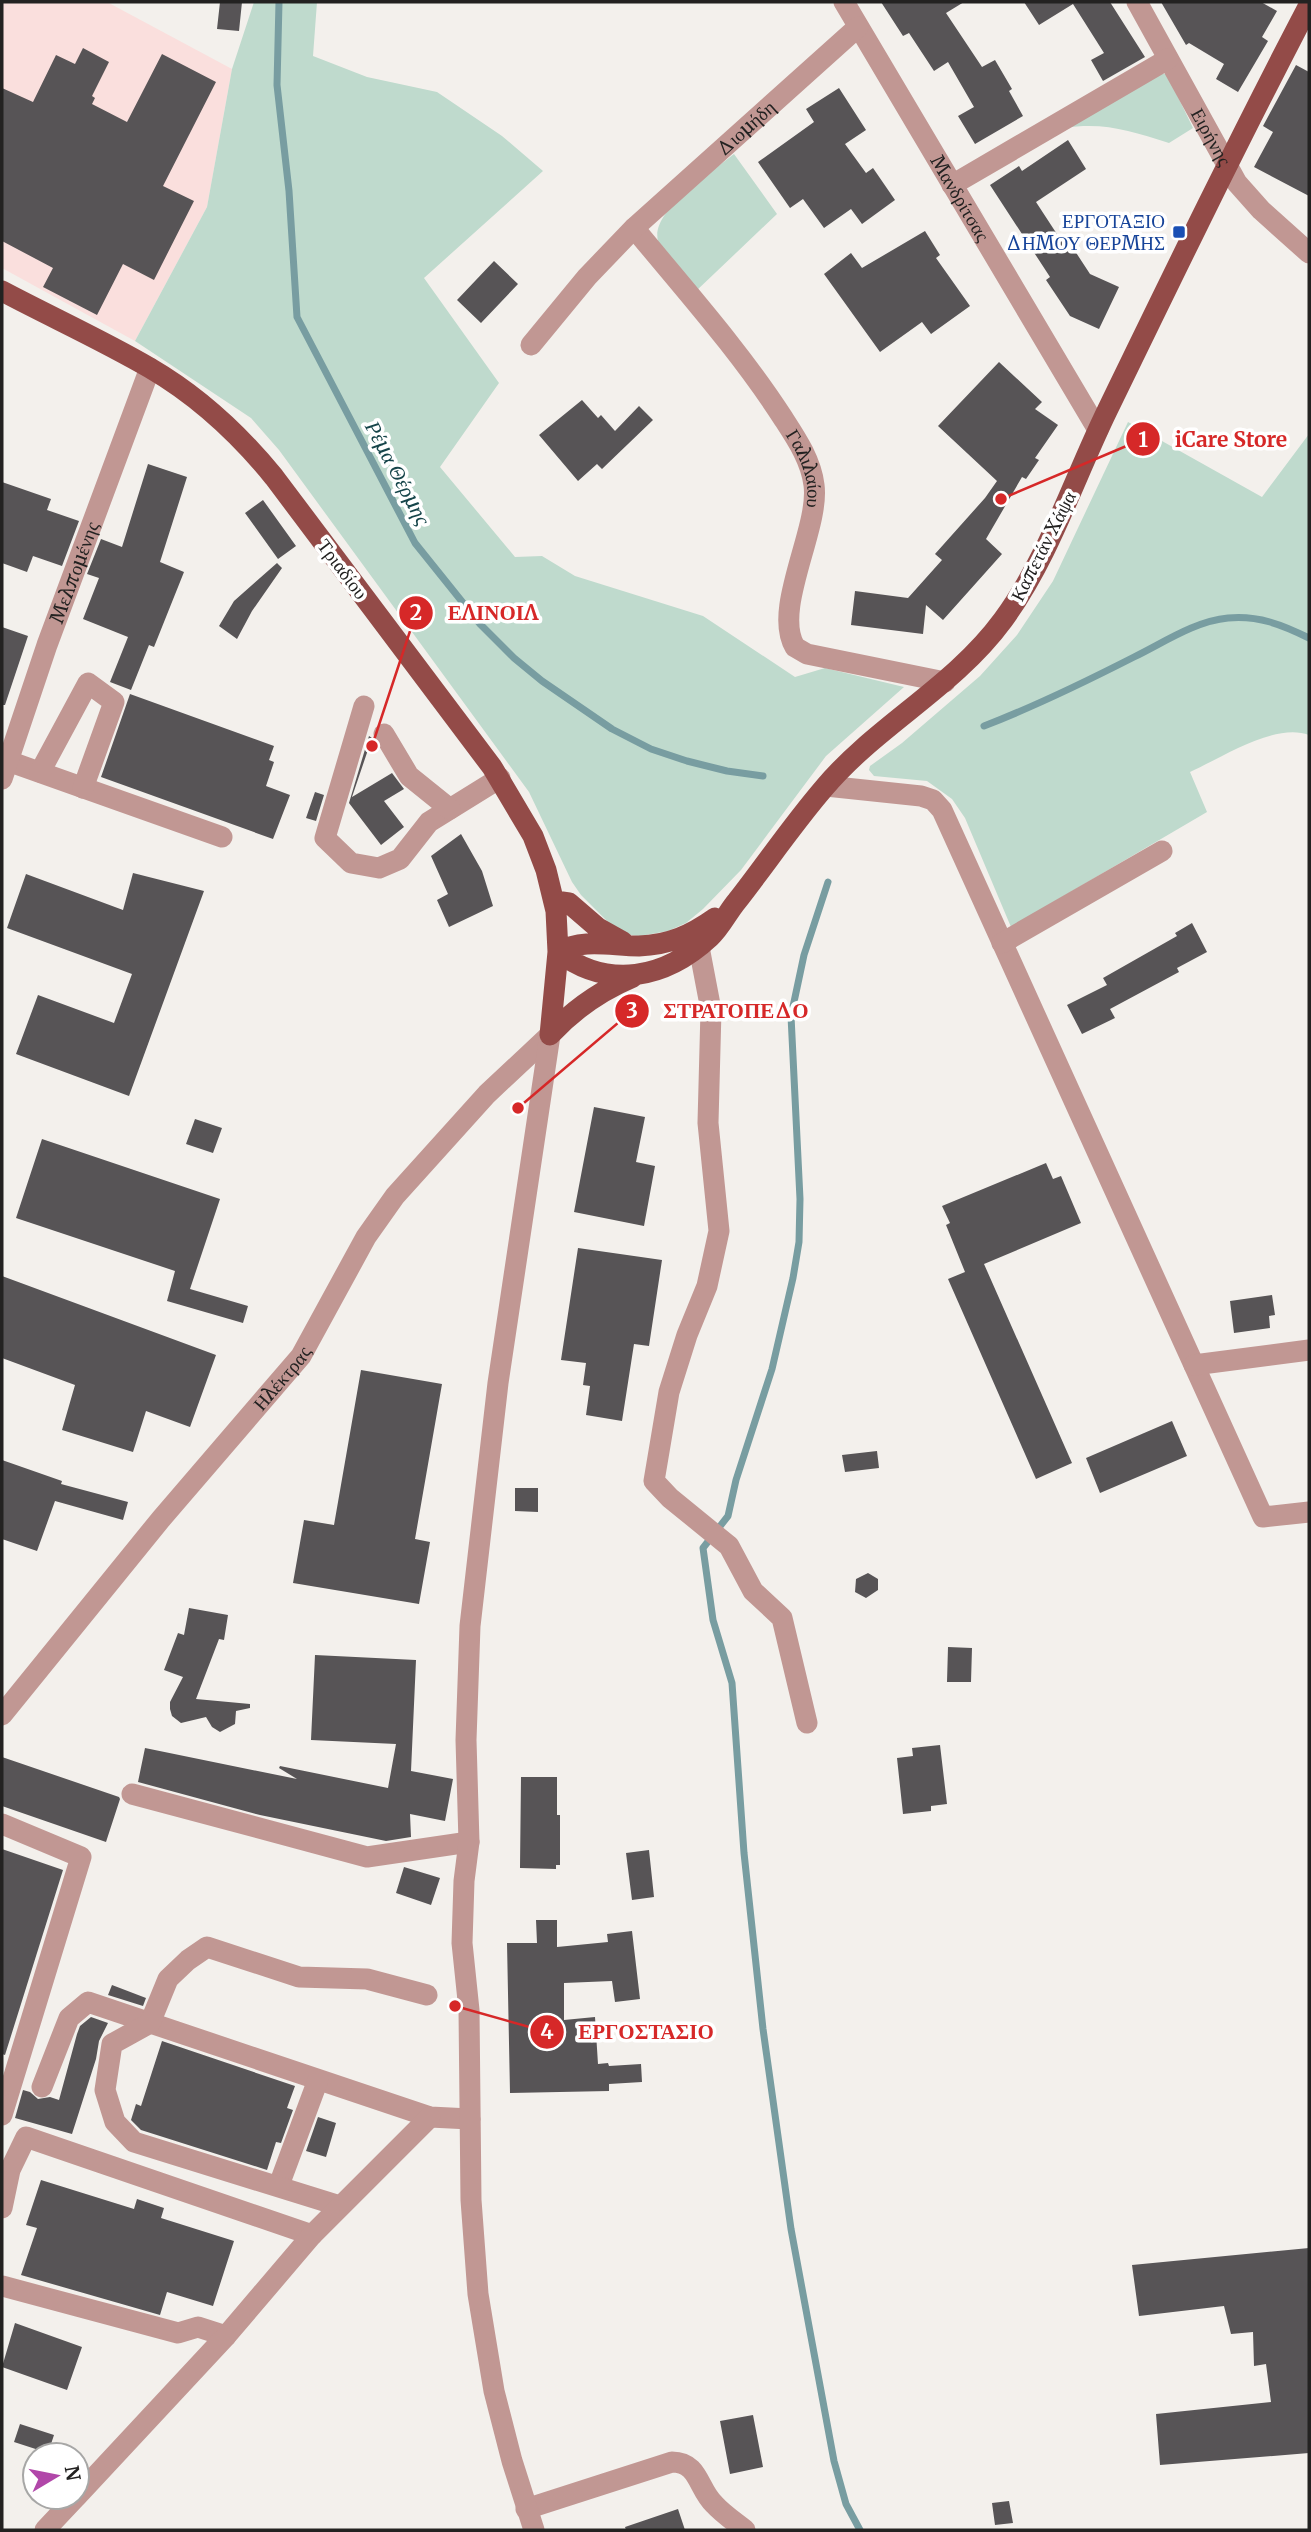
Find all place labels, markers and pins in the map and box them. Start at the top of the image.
place label: ΕΡΓΟΤΑΞΙΟ ΔΗΜΟΥ ΘΕΡΜΗΣ [1006,209,1165,255]
marker: ΕΡΓΟΤΑΞΙΟ ΔΗΜΟΥ ΘΕΡΜΗΣ [1171,224,1187,240]
callout: iCare Store [1126,418,1301,460]
callout: ΕΛΙΝΟΙΛ [399,592,553,634]
callout: ΣΤΡΑΤΟΠΕΔΟ [614,990,823,1032]
callout: ΕΡΓΟΣΤΑΣΙΟ [529,2011,728,2053]

